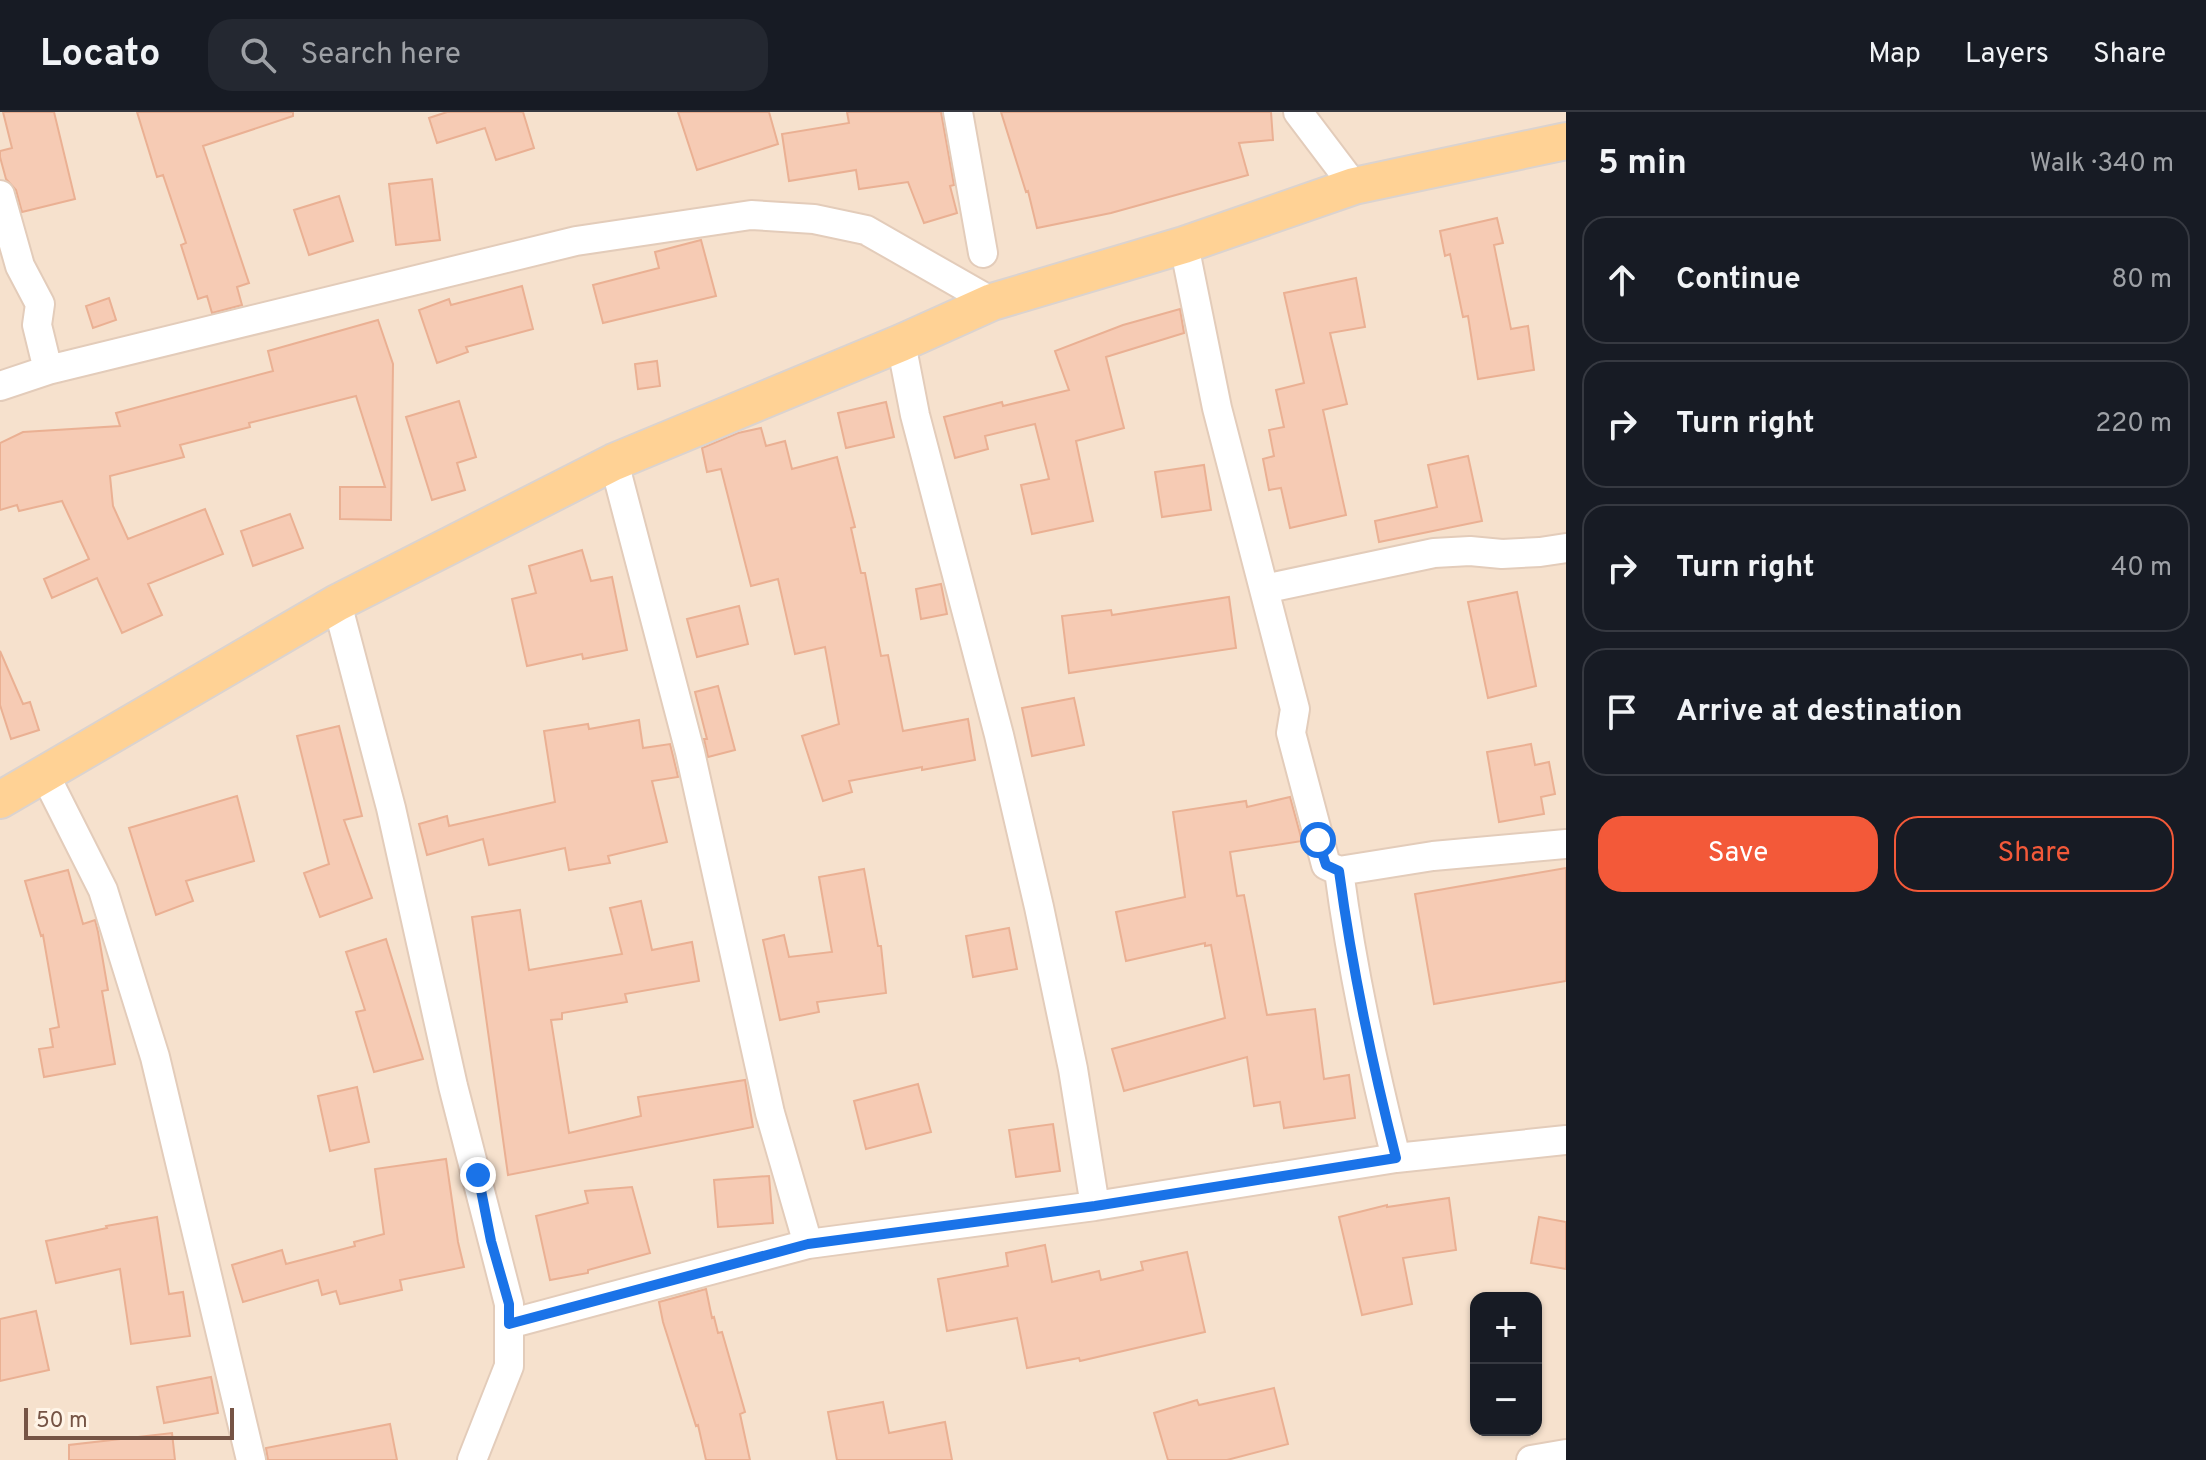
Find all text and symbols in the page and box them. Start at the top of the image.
search box [208,19,768,91]
text: Locato [40,31,160,80]
icon: search [236,33,280,77]
text: Search here [300,37,461,74]
text: Map [1868,37,1921,73]
text: Layers [1965,37,2049,73]
text: Share [2093,37,2166,73]
text: 5 min [1598,143,1687,186]
text: Walk · 340 m [2030,148,2174,181]
icon: ahead [1600,258,1644,302]
text: Continue [1676,262,1801,299]
text: 80 m [2112,264,2172,297]
icon: right [1600,402,1644,446]
text: Turn right [1676,406,1814,443]
text: 220 m [2095,408,2172,441]
icon: right [1600,546,1644,590]
text: Turn right [1676,550,1814,587]
text: 40 m [2111,552,2172,585]
icon: arrive [1600,690,1644,734]
text: Arrive at destination [1676,694,1962,731]
button: Save [1598,816,1878,892]
button: Share [1894,816,2174,892]
route start [1300,822,1336,858]
route end [460,1157,496,1193]
map controls [1470,1292,1542,1436]
button: + [1470,1292,1542,1364]
button: − [1470,1364,1542,1436]
scale bar [24,1404,234,1440]
text: 50 m [36,1408,88,1435]

